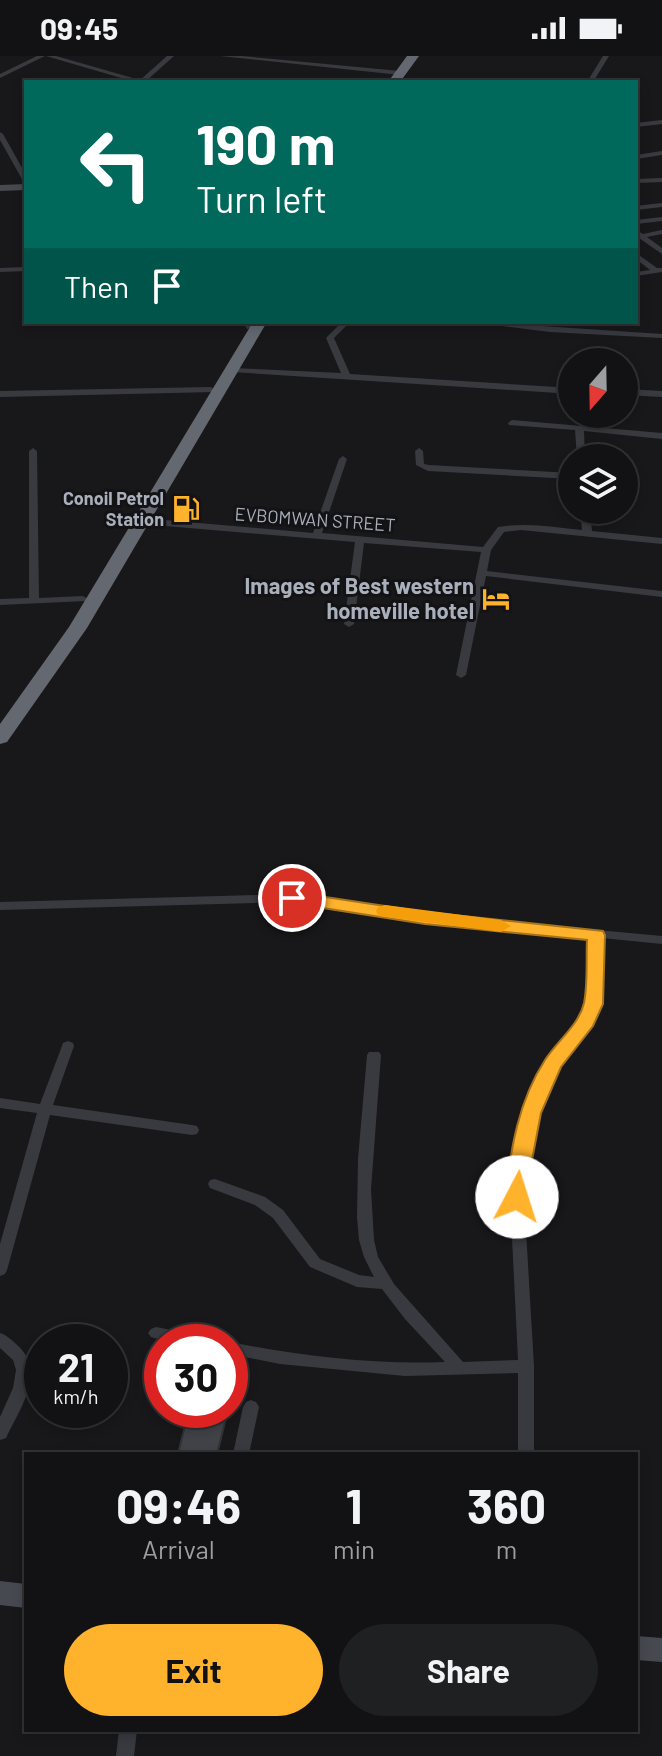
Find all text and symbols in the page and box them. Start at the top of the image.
text: 09:45 [40,10,118,46]
text: 190 m [196,109,335,176]
icon: left [64,112,168,216]
text: Turn left [196,177,327,220]
icon: arrive [145,264,189,308]
text: Then [64,268,129,304]
north arrow [558,348,638,428]
map controls [558,348,638,524]
button: layers [558,444,638,524]
place label: Conoil Petrol Station [63,487,164,530]
fuel station icon: Conoil Petrol Station [171,494,201,524]
street label: EVBOMWAN STREET [234,502,396,536]
place label: Images of Best western homeville hotel [244,572,474,623]
hotel icon: Images of Best western homeville hotel [481,584,511,614]
pin [258,864,326,932]
icon: arrive [270,876,314,920]
position arrow [475,1155,559,1239]
speed limit sign: 30 [144,1324,248,1428]
text: 21 [58,1342,94,1390]
text: km/h [53,1384,99,1408]
text: 09:46 [116,1476,241,1534]
text: 1 [346,1476,363,1534]
text: 360 [467,1476,546,1534]
text: Arrival [142,1533,215,1564]
text: min [333,1533,375,1564]
text: m [496,1533,517,1564]
button: Exit [64,1624,323,1716]
button: Share [339,1624,598,1716]

